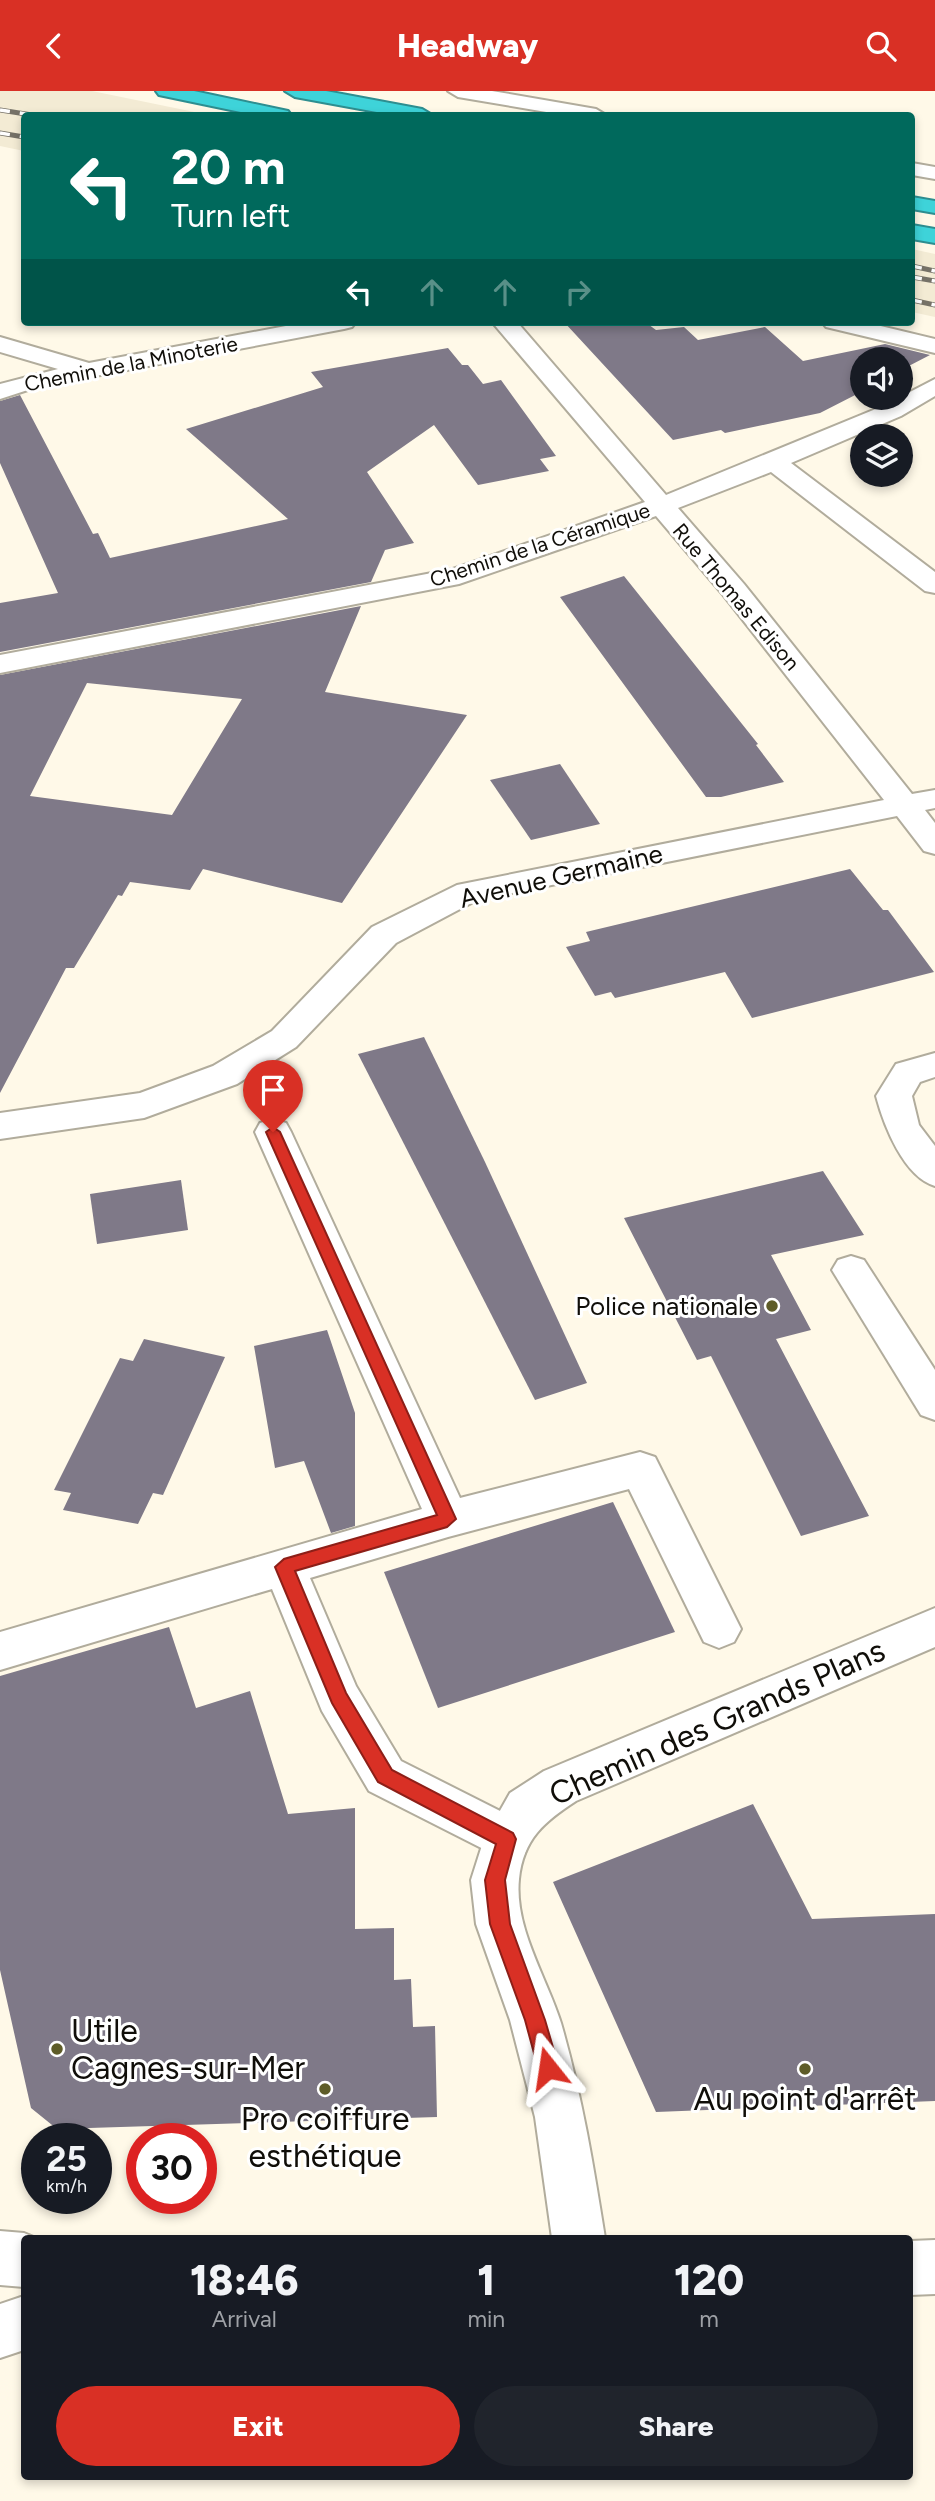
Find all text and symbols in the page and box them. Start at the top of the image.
icon: back [35,27,73,65]
text: Headway [397,27,538,65]
icon: search [862,27,900,65]
text: 20 m [171,137,286,196]
icon: left [56,140,147,231]
text: Turn left [171,197,290,235]
icon: left [340,273,378,311]
icon: ahead [413,273,451,311]
icon: ahead [486,273,524,311]
icon: right [559,273,597,311]
street label: Chemin de la Minoterie [22,331,240,396]
map controls [850,347,913,487]
button: sound [850,347,913,410]
button: layers [850,424,913,487]
street label: Chemin de la Céramique [427,497,653,592]
street label: Rue Thomas Edison [668,518,805,675]
street label: Avenue Germaine [456,837,666,915]
pin [243,1060,303,1132]
icon: arrive [254,1071,292,1109]
place label: Police nationale [575,1290,758,1322]
marker: Police nationale [764,1298,780,1314]
street label: Chemin des Grands Plans [543,1631,891,1813]
place label: Utile Cagnes-sur-Mer [71,2012,305,2087]
position arrow [511,2031,585,2105]
marker: Utile Cagnes-sur-Mer [49,2041,65,2057]
marker: Au point d'arrêt [797,2061,813,2077]
place label: Au point d'arrêt [694,2080,916,2118]
marker: Pro coiffure esthétique [317,2081,333,2097]
place label: Pro coiffure esthétique [241,2100,409,2175]
speed limit sign: 30 [126,2123,217,2214]
text: 25 [46,2138,87,2180]
text: km/h [46,2175,87,2197]
text: 18:46 [190,2255,299,2306]
text: 1 [477,2255,495,2306]
text: 120 [674,2255,744,2306]
text: Arrival [212,2305,277,2333]
text: min [467,2305,505,2333]
text: m [699,2305,719,2333]
button: Exit [56,2386,460,2466]
button: Share [474,2386,878,2466]

